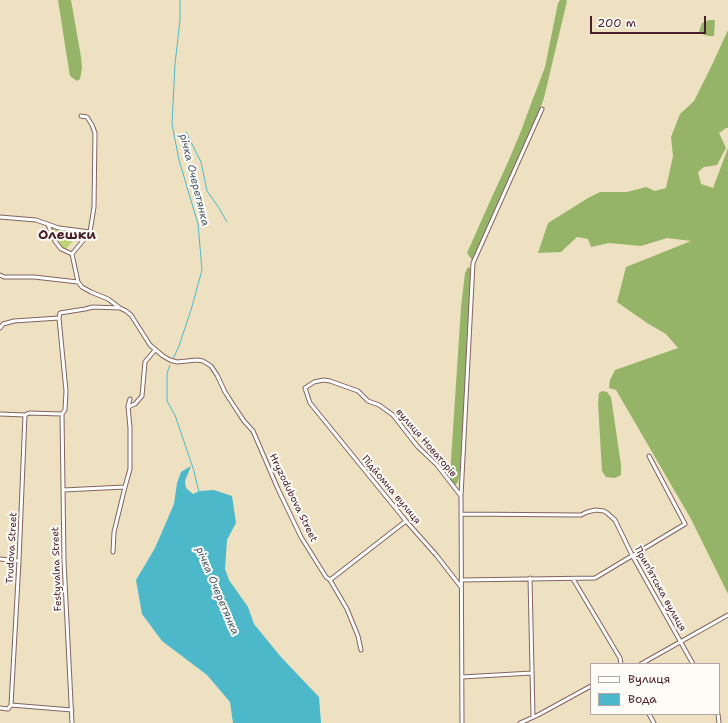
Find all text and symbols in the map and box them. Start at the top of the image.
scale bar [592,8,708,34]
text: 200 m [597,15,636,31]
water label: річка Очеретянка [176,133,212,227]
district label: Олешки [38,227,96,243]
street label: вулиця Новаторів [393,406,459,480]
street label: Hryzodubova Street [266,452,320,544]
street label: Підйомна вулиця [359,453,423,527]
street label: Trudova Street [4,512,20,584]
street label: Festyvalna Street [50,526,64,612]
street label: Прип’ятська вулиця [632,544,688,634]
water label: річка Очеретянка [192,545,242,637]
legend [590,663,720,715]
text: Вулиця [628,671,670,687]
text: Вода [628,691,657,707]

